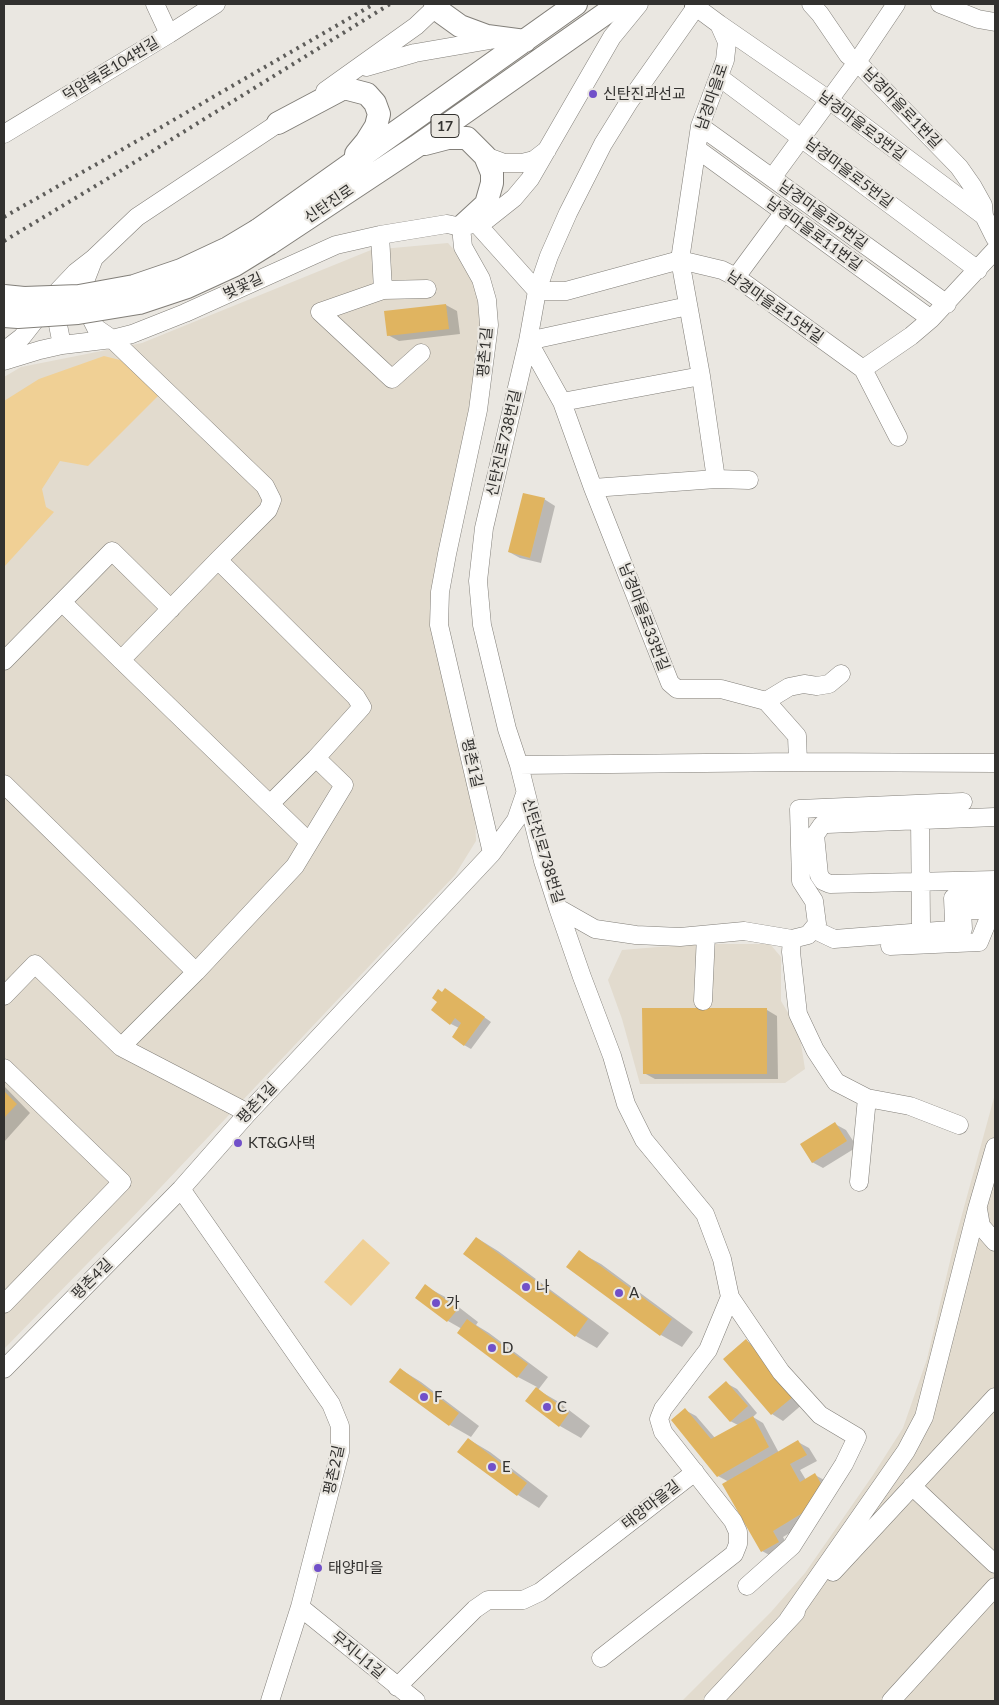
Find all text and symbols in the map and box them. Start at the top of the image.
street label: 덕암북로104번길 [60,33,162,105]
street label: 남경마을로 [692,61,732,133]
street label: 남경마을로1번길 [859,64,945,152]
place label: 신탄진과선교 [603,85,686,103]
street label: 남경마을로3번길 [815,87,909,165]
marker: 신탄진과선교 [587,88,599,100]
road number: 17 [431,114,459,138]
street label: 남경마을로5번길 [802,134,896,212]
street label: 남경마을로9번길 [775,177,871,253]
street label: 신탄진로 [301,181,357,227]
street label: 남경마을로11번길 [763,193,865,275]
street label: 남경마을로15번길 [723,267,827,347]
street label: 벚꽃길 [220,269,266,303]
street label: 평촌1길 [474,326,496,378]
street label: 신탄진로738번길 [483,388,525,498]
street label: 남경마을로33번길 [615,561,673,673]
street label: 평촌1길 [458,737,486,789]
street label: 신탄진로738번길 [518,796,568,906]
street label: 평촌1길 [233,1079,281,1127]
place label: KT&G사택 [248,1134,316,1152]
marker: KT&G사택 [232,1137,244,1149]
street label: 평촌4길 [68,1255,116,1303]
place label: 나 [536,1278,550,1296]
marker: 나 [520,1281,532,1293]
place label: A [629,1284,639,1302]
marker: A [613,1287,625,1299]
place label: 가 [446,1294,460,1312]
marker: 가 [430,1297,442,1309]
place label: D [502,1339,513,1357]
marker: D [486,1342,498,1354]
place label: F [434,1388,442,1406]
marker: F [418,1391,430,1403]
place label: C [557,1398,567,1416]
marker: C [541,1401,553,1413]
street label: 평촌2길 [320,1444,348,1496]
place label: E [502,1458,511,1476]
marker: E [486,1461,498,1473]
street label: 태양마을길 [618,1477,684,1533]
place label: 태양마을 [328,1559,383,1577]
marker: 태양마을 [312,1562,324,1574]
street label: 무지니1길 [328,1628,388,1682]

